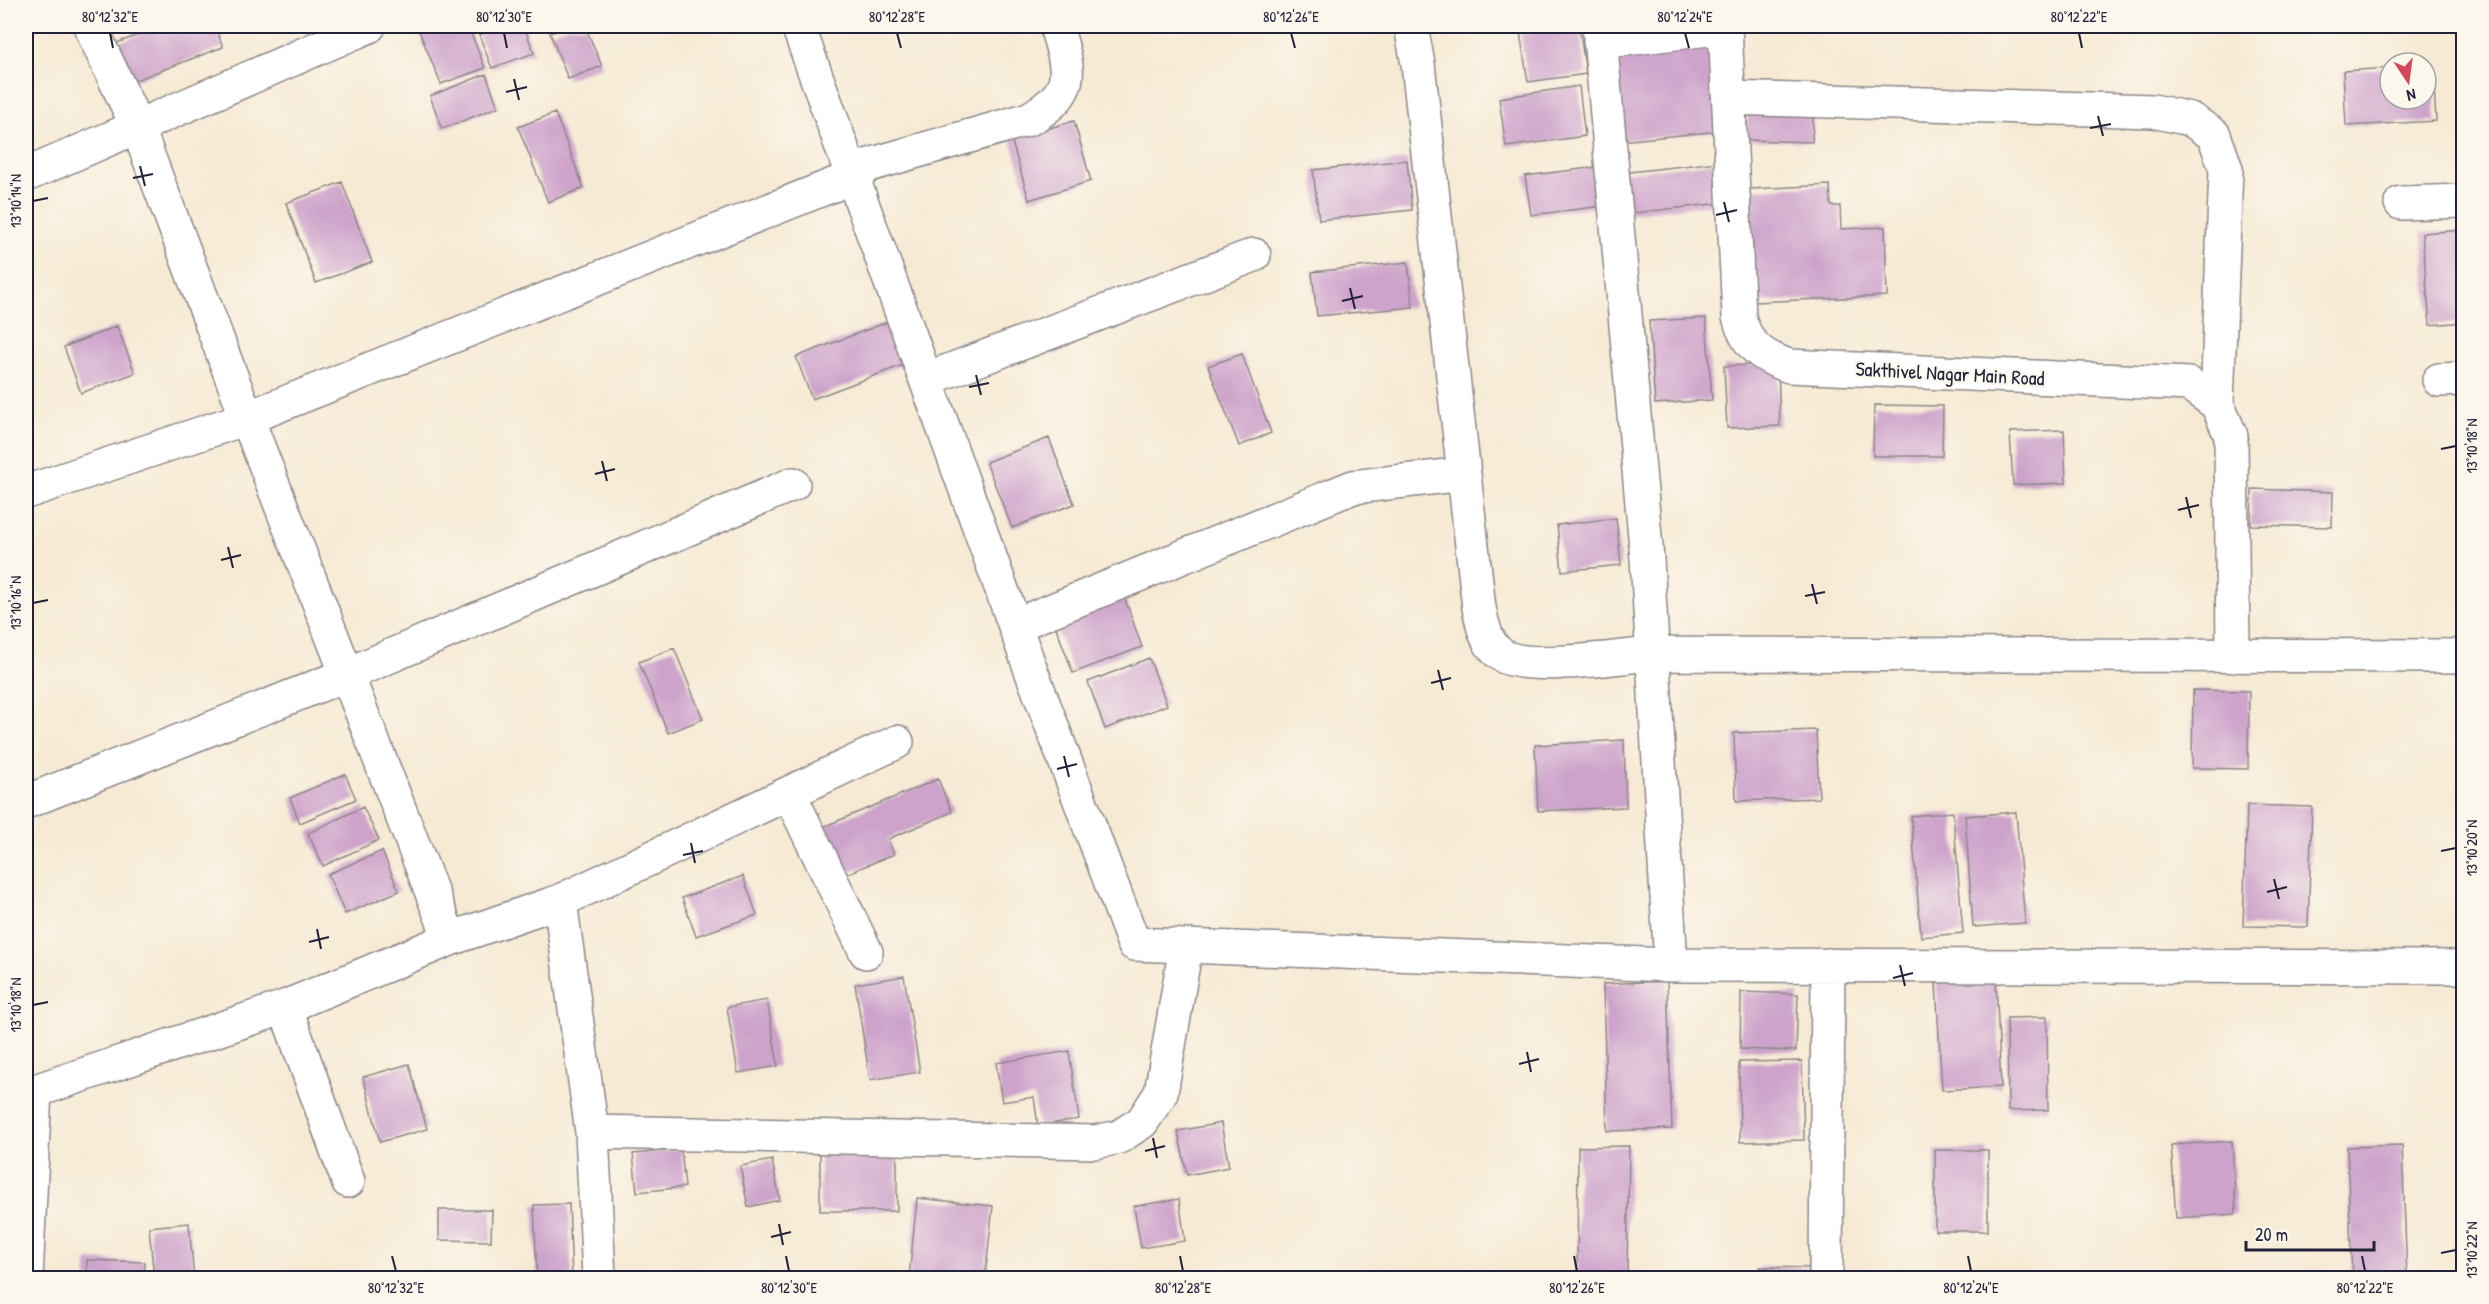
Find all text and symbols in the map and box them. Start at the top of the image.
text: 80°12'32"E [82,6,139,27]
text: 80°12'30"E [476,6,532,27]
text: 80°12'28"E [869,6,926,27]
text: 80°12'26"E [1263,6,1319,27]
text: 80°12'24"E [1657,6,1713,27]
text: 80°12'22"E [2051,6,2108,27]
north arrow [2378,51,2438,111]
text: N [2404,84,2418,107]
text: 13°10'14"N [5,174,26,228]
street label: Sakthivel Nagar Main Road [1855,355,2045,391]
text: 13°10'18"N [2461,419,2482,473]
text: 13°10'16"N [5,576,26,630]
text: 13°10'20"N [2461,820,2482,876]
text: 13°10'18"N [5,978,26,1032]
scale bar [2246,1214,2374,1252]
text: 20 m [2255,1222,2288,1247]
text: 13°10'22"N [2461,1222,2482,1278]
text: 80°12'32"E [368,1277,425,1298]
text: 80°12'30"E [761,1277,817,1298]
text: 80°12'28"E [1155,1277,1212,1298]
text: 80°12'26"E [1549,1277,1605,1298]
text: 80°12'24"E [1943,1277,1999,1298]
text: 80°12'22"E [2337,1277,2394,1298]

